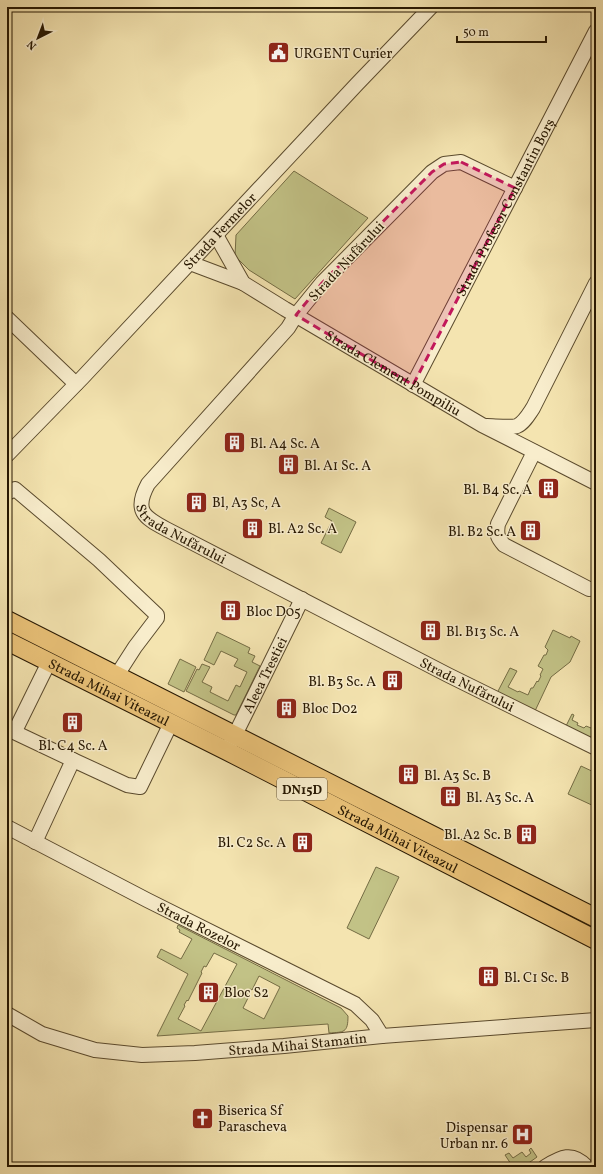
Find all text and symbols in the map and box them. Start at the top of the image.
north arrow [18,18,58,58]
scale bar [457,18,546,44]
text: 50 m [463,25,489,41]
text: N [24,36,40,53]
public building icon: URGENT Curier [265,40,291,66]
place label: URGENT Curier [294,45,392,64]
street label: Strada Profesor Constantin Borș [452,116,560,300]
street label: Strada Fermelor [180,189,262,275]
street label: Strada Nufărului [305,218,389,306]
street label: Strada Clement Pompiliu [321,327,464,421]
building icon: Bl. A4 Sc. A [222,430,248,456]
place label: Bl. A4 Sc. A [250,435,320,454]
building icon: Bl. A1 Sc. A [276,452,302,478]
place label: Bl. A1 Sc. A [304,457,371,476]
building icon: Bl. B4 Sc. A [535,476,561,502]
place label: Bl. B4 Sc. A [463,481,532,500]
building icon: Bl, A3 Sc, A [184,489,210,515]
place label: Bl, A3 Sc, A [212,494,281,513]
street label: Strada Nufărului [130,502,229,569]
building icon: Bl. A2 Sc. A [239,515,265,541]
building icon: Bl. B2 Sc. A [518,518,544,544]
place label: Bl. A2 Sc. A [268,520,337,539]
place label: Bl. B2 Sc. A [448,523,516,542]
building icon: Bloc D05 [218,598,244,624]
place label: Bloc D05 [246,603,301,622]
building icon: Bl. B13 Sc. A [418,618,444,644]
place label: Bl. B13 Sc. A [446,623,519,642]
street label: Aleea Trestiei [239,634,293,717]
street label: Strada Nufărului [416,654,517,717]
street label: Strada Mihai Viteazul [45,655,172,732]
building icon: Bl. B3 Sc. A [379,668,405,694]
place label: Bl. B3 Sc. A [308,673,376,692]
building icon: Bloc D02 [273,695,299,721]
place label: Bloc D02 [302,700,358,719]
building icon: Bl. C4 Sc. A [60,710,86,736]
place label: Bl. C4 Sc. A [38,737,108,756]
building icon: Bl. A3 Sc. B [396,762,422,788]
place label: Bl. A3 Sc. B [424,767,491,786]
road number: DN15D [277,778,327,800]
building icon: Bl. A3 Sc. A [437,784,463,810]
place label: Bl. A3 Sc. A [466,789,534,808]
street label: Strada Mihai Viteazul [334,801,461,879]
building icon: Bl. A2 Sc. B [514,821,540,847]
place label: Bl. A2 Sc. B [444,826,512,845]
building icon: Bl. C2 Sc. A [289,829,315,855]
place label: Bl. C2 Sc. A [218,834,286,853]
street label: Strada Rozelor [153,898,243,956]
building icon: Bl. C1 Sc. B [476,964,502,990]
place label: Bl. C1 Sc. B [504,969,569,988]
building icon: Bloc S2 [195,979,221,1005]
place label: Bloc S2 [224,984,269,1003]
street label: Strada Mihai Stamatin [228,1030,368,1061]
place label: Biserica Sf Parascheva [218,1102,287,1137]
church icon: Biserica Sf Parascheva [189,1105,215,1131]
place label: Dispensar Urban nr. 6 [440,1119,508,1154]
hospital icon: Dispensar Urban nr. 6 [510,1122,536,1148]

